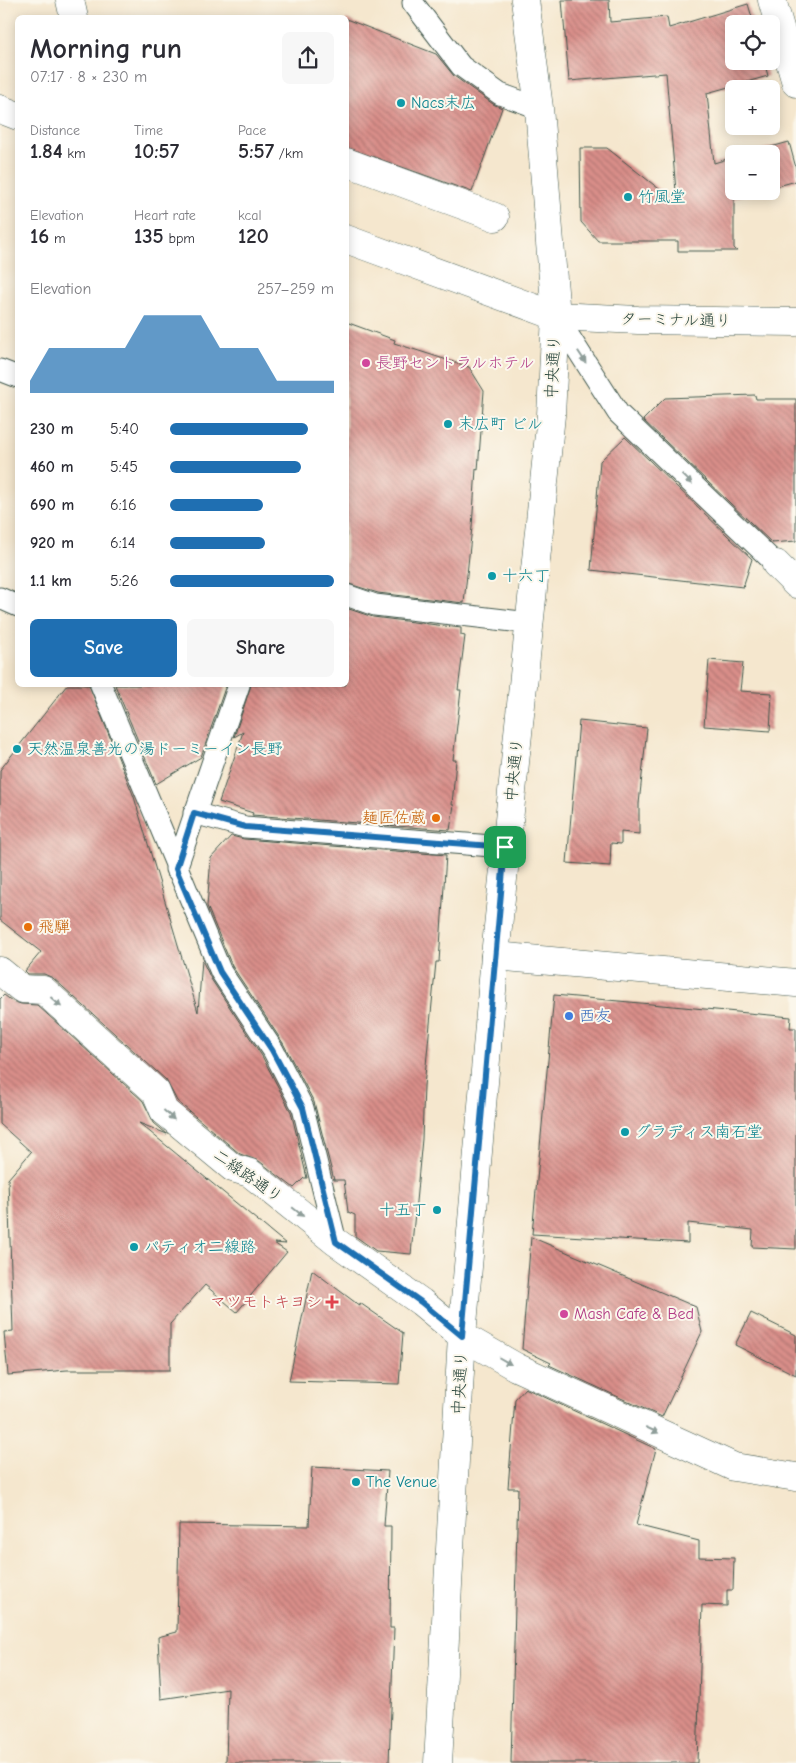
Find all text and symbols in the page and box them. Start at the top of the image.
map controls [725,15,780,200]
button: locate [725,15,780,70]
button: share [282,32,334,84]
text: Morning run [30,33,182,65]
text: 07:17 · 8 × 230 m [30,68,147,86]
button: + [725,80,780,135]
place label: Nacs末広 [411,94,476,112]
marker: Nacs末広 [395,97,407,109]
text: Distance [30,122,80,139]
text: Time [134,122,163,139]
text: Pace [238,122,266,139]
text: 1.84 [30,139,63,163]
text: 10:57 [134,139,179,163]
text: 5:57 [238,139,274,163]
text: km [63,145,86,162]
text: /km [274,145,303,162]
button: − [725,145,780,200]
place label: 竹風堂 [638,188,686,206]
marker: 竹風堂 [622,191,634,203]
text: Elevation [30,207,84,224]
text: Heart rate [134,207,196,224]
text: kcal [238,207,262,224]
text: 16 [30,224,49,248]
text: 135 [134,224,164,248]
text: 120 [238,224,269,248]
text: m [49,230,66,247]
text: bpm [164,230,195,247]
text: Elevation [30,280,91,298]
text: 257–259 m [257,280,334,298]
street label: ターミナル通り [620,310,732,330]
street label: 中央通り [542,335,564,399]
one-way arrow [577,351,587,364]
place label: 長野セントラルホテル [376,354,535,372]
marker: 長野セントラルホテル [360,357,372,369]
place label: 末広町 ビル [458,415,543,433]
marker: 末広町 ビル [442,418,454,430]
text: 230 m [30,420,73,438]
text: 5:40 [110,420,139,438]
text: 460 m [30,458,73,476]
text: 5:45 [110,458,138,476]
one-way arrow [681,473,693,485]
text: 690 m [30,496,74,514]
text: 6:16 [110,496,137,514]
text: 920 m [30,534,74,552]
text: 6:14 [110,534,136,552]
place label: 十六丁 [502,567,550,585]
marker: 十六丁 [486,570,498,582]
text: 1.1 km [30,572,72,590]
text: 5:26 [110,572,139,590]
button: Save [30,619,177,677]
button: Share [187,619,334,677]
street label: 中央通り [502,737,526,803]
place label: 天然温泉善光の湯ドーミーイン長野 [27,740,283,758]
marker: 天然温泉善光の湯ドーミーイン長野 [11,743,23,755]
place label: 麺匠佐蔵 [362,809,426,827]
marker: 麺匠佐蔵 [430,812,442,824]
pin [484,826,526,868]
icon: arrive [491,833,519,861]
place label: 飛騨 [38,918,70,936]
marker: 飛騨 [22,921,34,933]
one-way arrow [49,996,62,1007]
place label: 西友 [579,1007,611,1025]
marker: 西友 [563,1010,575,1022]
one-way arrow [163,1109,175,1121]
place label: グラディス南石堂 [635,1123,763,1141]
marker: グラディス南石堂 [619,1126,631,1138]
street label: 二線路通り [210,1146,286,1206]
place label: 十五丁 [379,1201,427,1219]
marker: 十五丁 [431,1204,443,1216]
one-way arrow [291,1206,304,1217]
place label: パティオ二線路 [144,1238,256,1256]
marker: パティオ二線路 [128,1241,140,1253]
place label: マツモトキヨシ [210,1293,322,1311]
marker: マツモトキヨシ [326,1296,338,1308]
place label: Mash Cafe & Bed [574,1305,694,1323]
marker: Mash Cafe & Bed [558,1308,570,1320]
street label: 中央通り [449,1351,471,1415]
one-way arrow [498,1356,511,1365]
one-way arrow [645,1426,659,1434]
place label: The Venue [366,1473,437,1491]
marker: The Venue [350,1476,362,1488]

